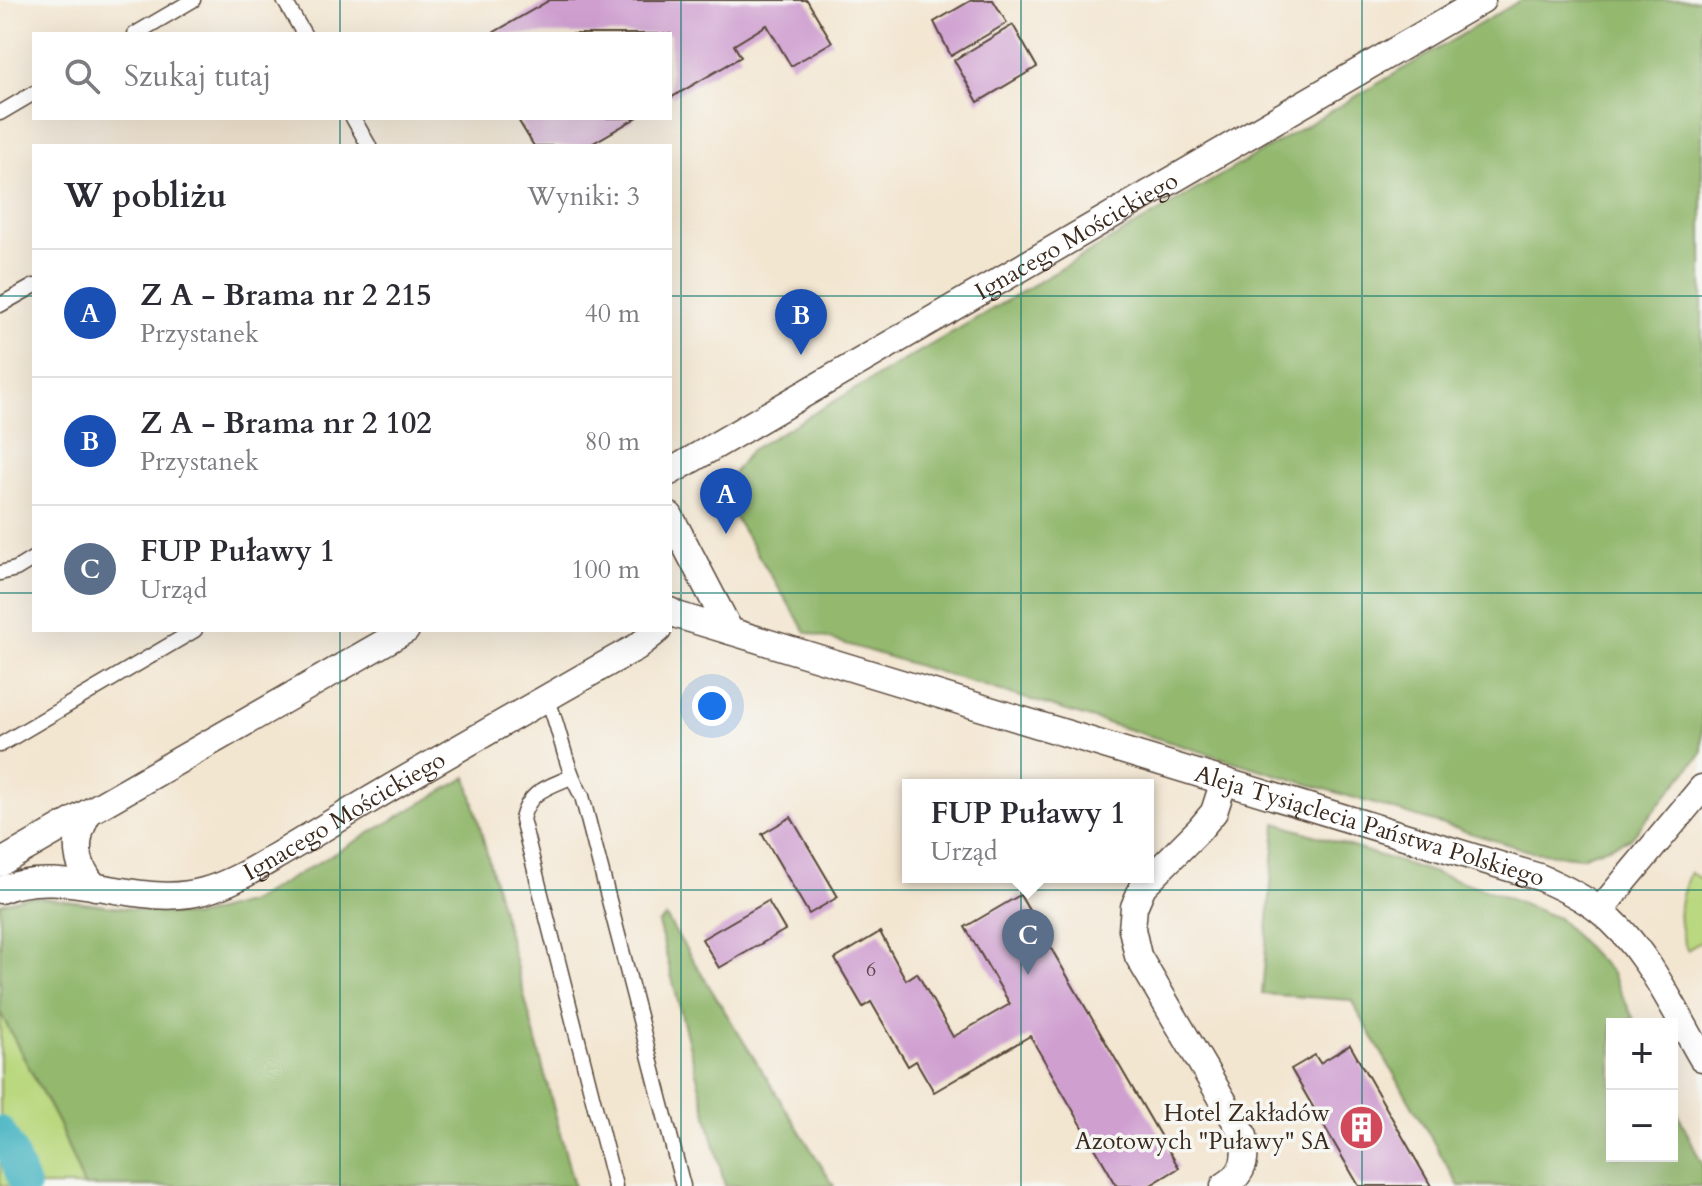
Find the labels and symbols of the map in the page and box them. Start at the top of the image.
street label: Ignacego Mościckiego [969,164,1184,308]
pin: B [775,289,827,355]
pin: A [700,468,752,534]
your location [692,686,732,726]
street label: Ignacego Mościckiego [237,743,451,888]
street label: Aleja Tysiąclecia Państwa Polskiego [1191,757,1548,894]
pin: C [1002,909,1054,975]
house number: 6 [866,956,876,983]
place label: Hotel Zakładów Azotowych "Puławy" SA [1075,1097,1331,1158]
building icon: Hotel Zakładów Azotowych "Puławy" SA [1337,1103,1385,1151]

